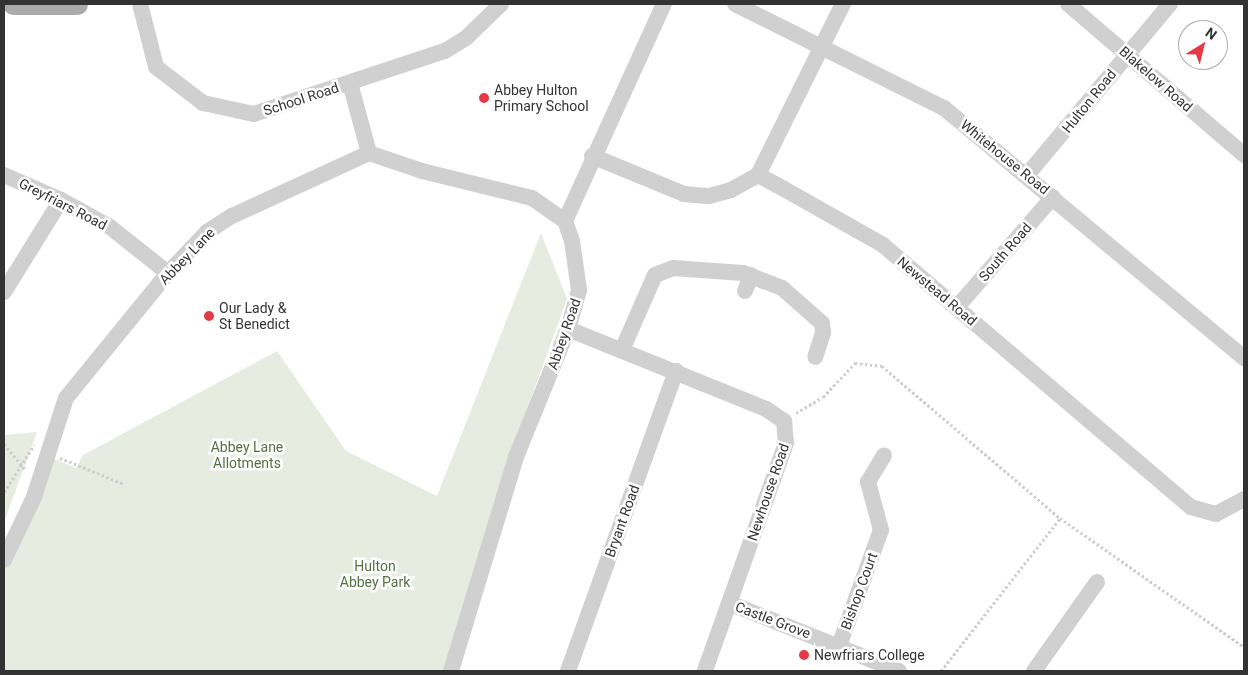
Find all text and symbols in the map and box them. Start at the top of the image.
north arrow [1178,20,1228,70]
text: N [1203,24,1220,43]
street label: Blakelow Road [1116,43,1196,115]
street label: Hulton Road [1058,66,1120,136]
street label: School Road [261,79,341,119]
place label: Abbey Hulton Primary School [494,82,589,114]
marker: Abbey Hulton Primary School [478,92,490,104]
street label: Whitehouse Road [957,116,1053,198]
street label: Greyfriars Road [16,175,110,233]
street label: South Road [975,219,1035,285]
street label: Abbey Lane [156,224,218,288]
street label: Newstead Road [894,253,980,329]
street label: Abbey Road [544,296,584,372]
place label: Our Lady & St Benedict [219,300,290,332]
marker: Our Lady & St Benedict [203,310,215,322]
park label: Abbey Lane Allotments [211,439,283,472]
street label: Newhouse Road [744,441,792,543]
street label: Bryant Road [601,483,643,559]
street label: Bishop Court [837,550,881,632]
park label: Hulton Abbey Park [340,558,410,590]
street label: Castle Grove [733,598,813,642]
place label: Newfriars College [814,647,925,663]
marker: Newfriars College [798,649,810,661]

